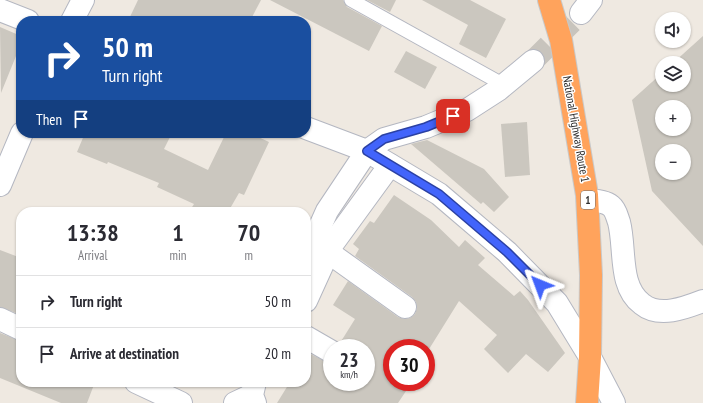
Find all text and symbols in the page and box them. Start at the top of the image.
map controls [655,12,691,180]
button: sound [655,12,691,48]
text: 50 m [102,28,153,65]
icon: right [36,32,88,84]
button: layers [655,56,691,92]
text: Turn right [102,64,162,87]
street label: National Highway Route 1 [560,75,593,183]
pin [436,99,470,133]
button: + [655,100,691,136]
icon: arrive [442,105,464,127]
icon: arrive [70,108,92,130]
text: Then [36,110,62,129]
button: − [655,144,691,180]
road number: 1 [581,191,595,209]
text: 13:38 [67,217,119,248]
text: 1 [172,217,184,248]
text: 70 [237,217,260,248]
text: Arrival [78,247,107,264]
text: min [169,247,186,264]
text: m [245,247,253,264]
position arrow [519,264,561,306]
icon: right [36,291,58,313]
text: Turn right [70,292,122,311]
text: 50 m [265,292,291,311]
speed limit sign: 30 [383,339,435,391]
icon: arrive [36,343,58,365]
text: Arrive at destination [70,344,179,363]
text: 20 m [265,344,291,363]
text: 23 [339,347,359,373]
text: km/h [340,368,358,381]

